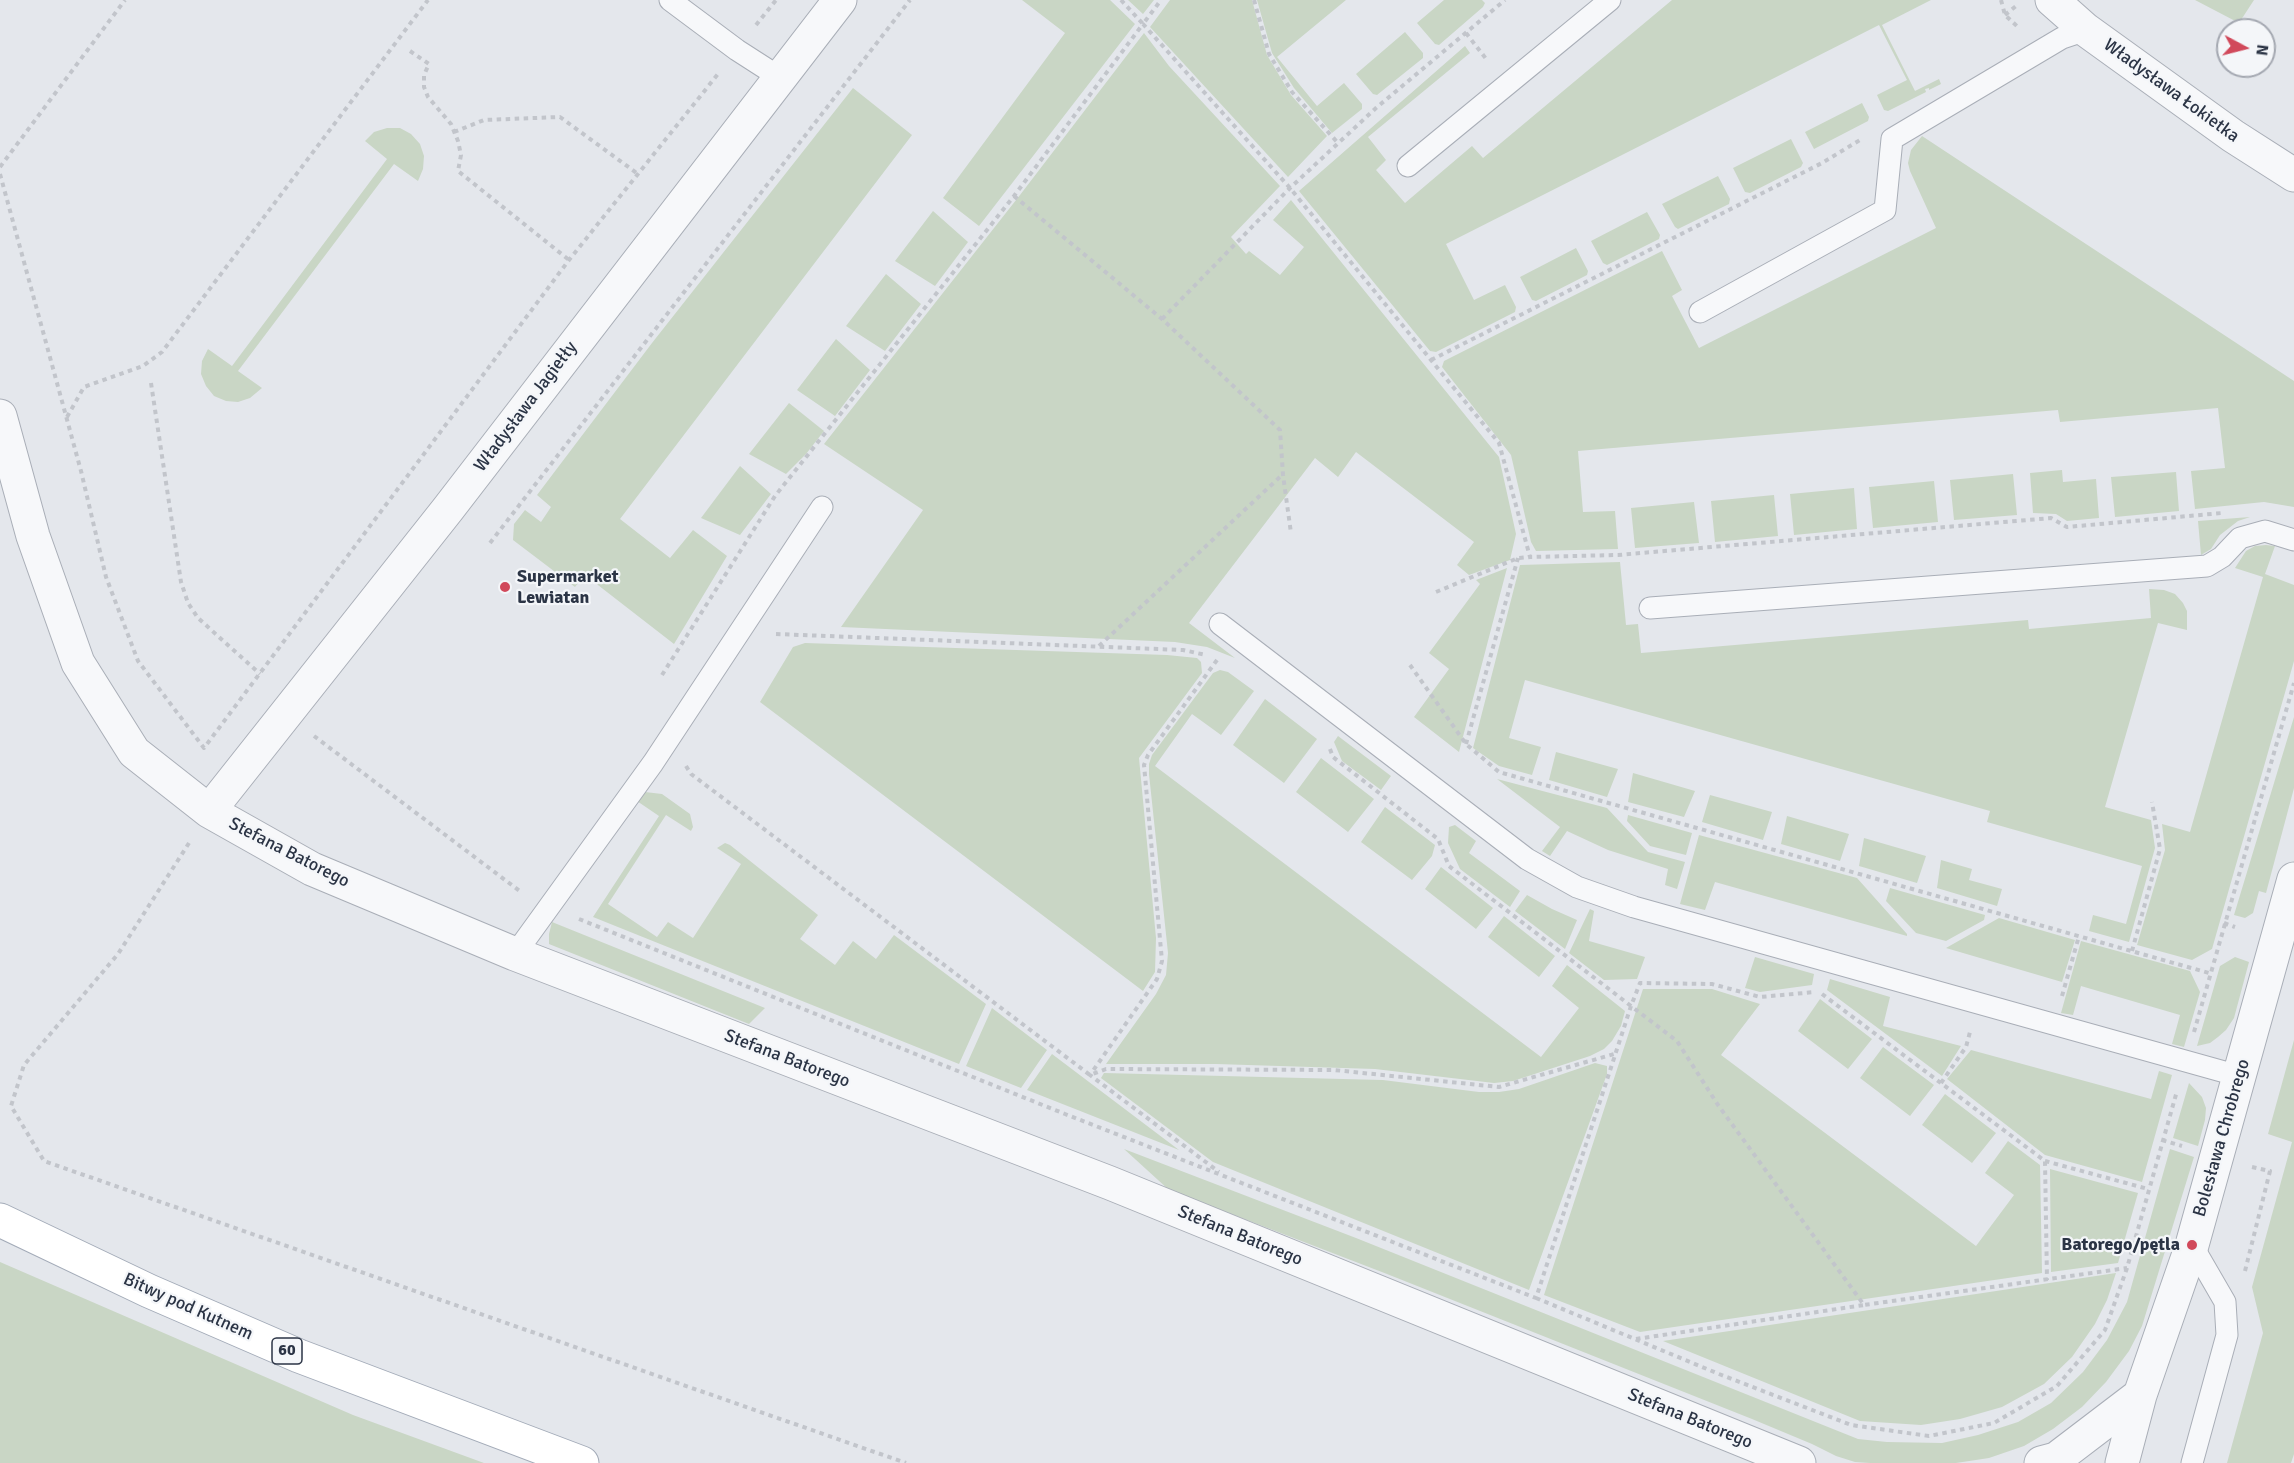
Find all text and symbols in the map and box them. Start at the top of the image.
north arrow [2216,18,2276,78]
street label: Władysława Łokietka [2099,34,2243,148]
text: N [2251,43,2272,57]
street label: Władysława Jagiełły [470,338,582,476]
place label: Supermarket Lewiatan [517,566,618,608]
marker: Supermarket Lewiatan [498,580,512,594]
street label: Stefana Batorego [225,813,353,893]
street label: Stefana Batorego [721,1025,853,1093]
street label: Bolesława Chrobrego [2189,1057,2255,1219]
street label: Stefana Batorego [1174,1201,1306,1271]
place label: Batorego/pętla [2061,1234,2180,1256]
marker: Batorego/pętla [2185,1238,2199,1252]
street label: Bitwy pod Kutnem [120,1269,256,1345]
road number: 60 [272,1338,302,1364]
street label: Stefana Batorego [1624,1384,1756,1454]

